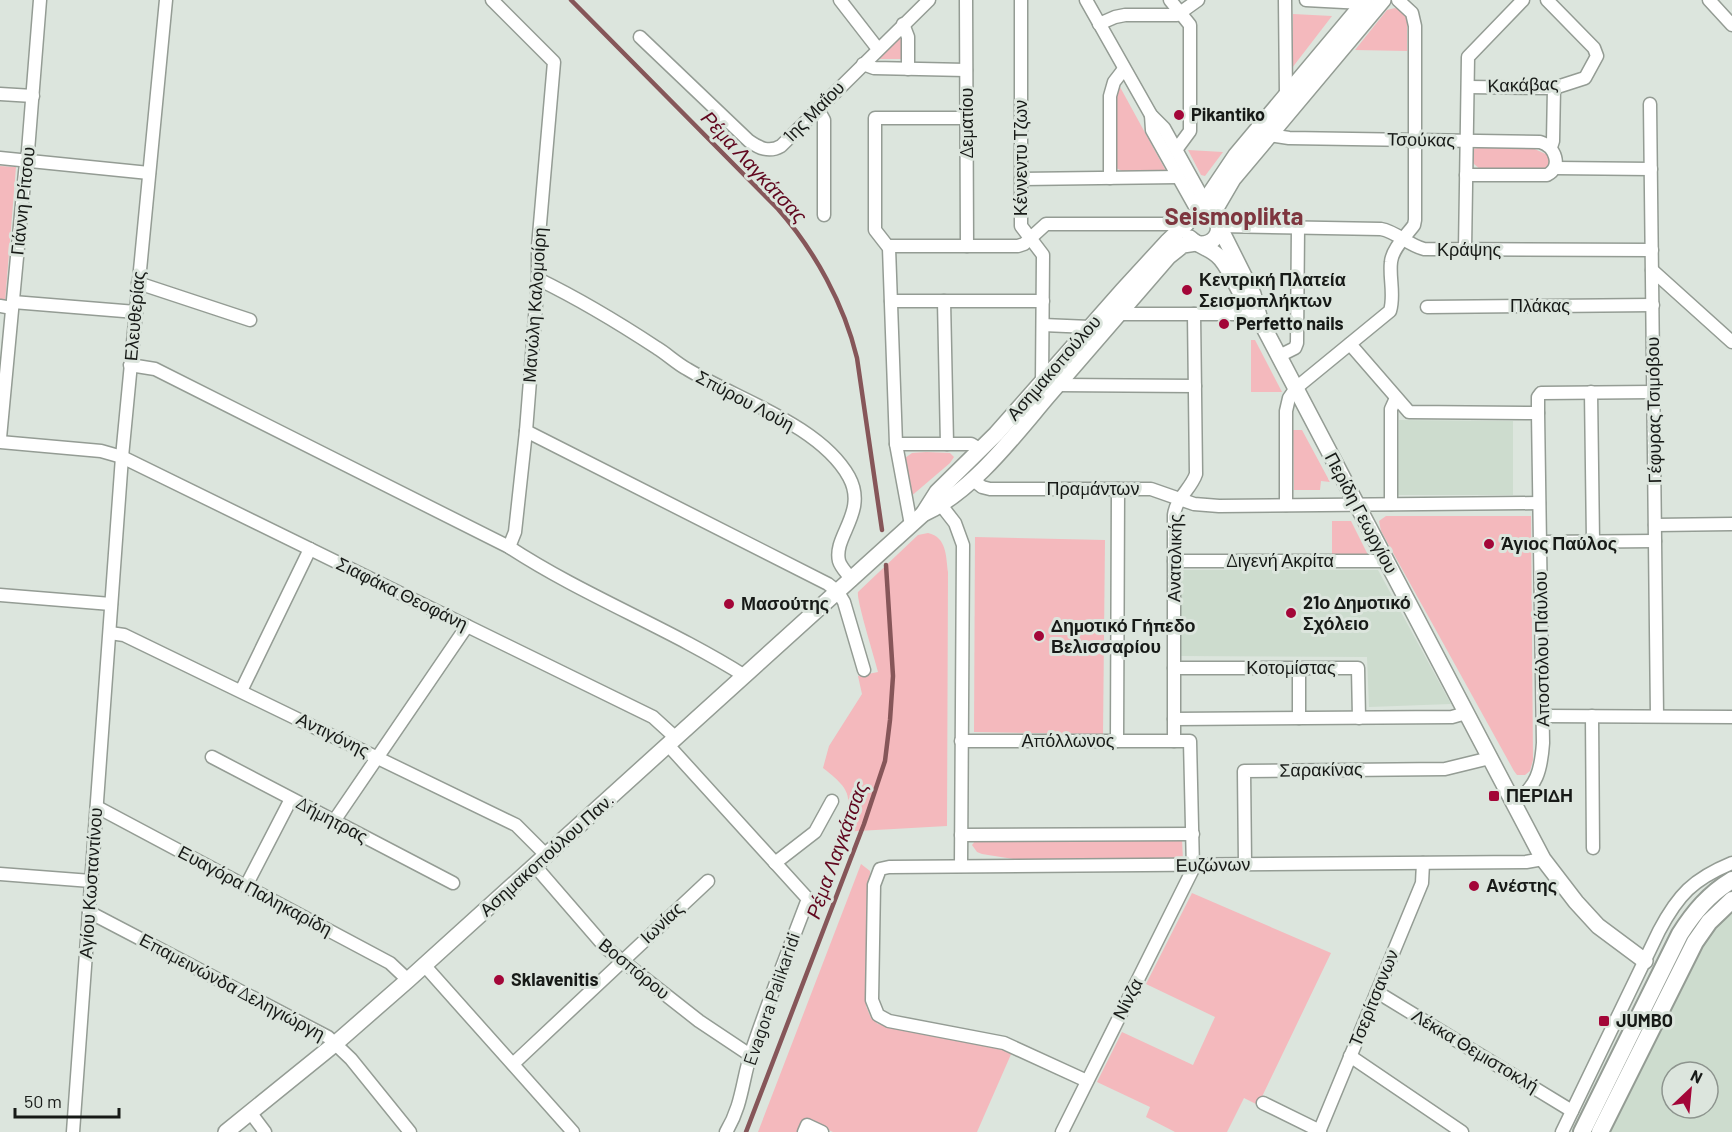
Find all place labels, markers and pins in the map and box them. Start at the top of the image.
place label: Pikantiko [1191,103,1265,125]
marker: Pikantiko [1172,108,1186,122]
place label: Κεντρική Πλατεία Σεισμοπλήκτων [1199,268,1346,311]
marker: Κεντρική Πλατεία Σεισμοπλήκτων [1180,283,1194,297]
place label: Perfetto nails [1236,312,1344,334]
marker: Perfetto nails [1217,317,1231,331]
place label: Άγιος Παύλος [1501,532,1617,554]
marker: Άγιος Παύλος [1482,537,1496,551]
place label: 21ο Δημοτικό Σχόλειο [1303,591,1411,634]
place label: Μασούτης [741,592,829,614]
marker: Μασούτης [722,597,736,611]
marker: 21ο Δημοτικό Σχόλειο [1284,606,1298,620]
place label: Δημοτικό Γήπεδο Βελισσαρίου [1051,614,1196,657]
marker: Δημοτικό Γήπεδο Βελισσαρίου [1032,629,1046,643]
place label: ΠΕΡΙΔΗ [1506,784,1573,806]
marker: ΠΕΡΙΔΗ [1487,789,1501,803]
place label: Ανέστης [1486,874,1557,896]
marker: Ανέστης [1467,879,1481,893]
place label: Sklavenitis [511,968,598,990]
marker: Sklavenitis [492,973,506,987]
place label: JUMBO [1616,1009,1673,1031]
marker: JUMBO [1597,1014,1611,1028]

